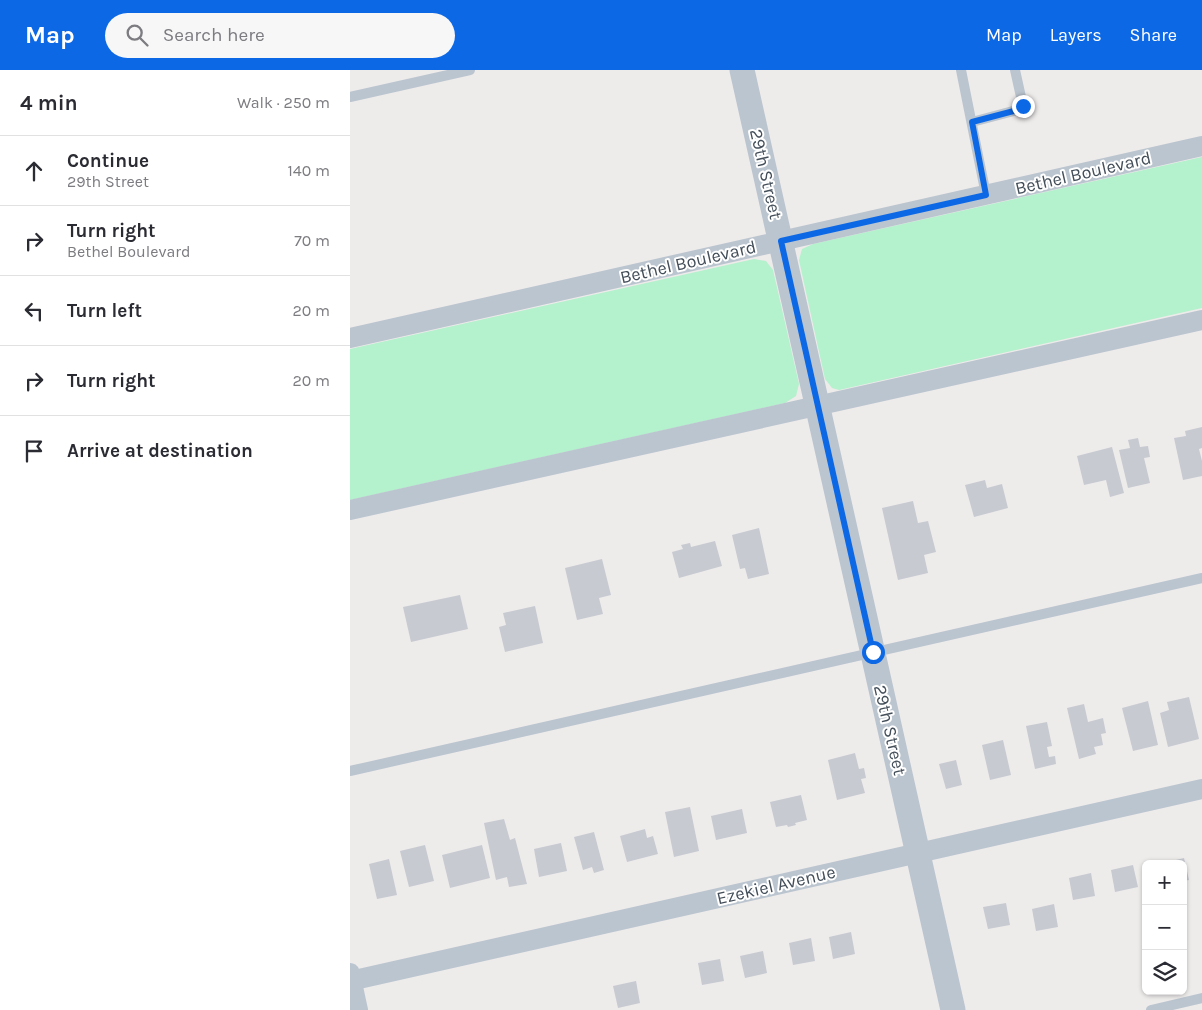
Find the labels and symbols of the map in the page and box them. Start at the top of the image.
route end [1012,95,1035,118]
street label: 29th Street [745,127,787,222]
street label: Bethel Boulevard [1013,147,1153,199]
street label: Bethel Boulevard [618,236,758,288]
route start [862,641,885,664]
street label: 29th Street [869,683,911,778]
street label: Ezekiel Avenue [714,861,838,909]

